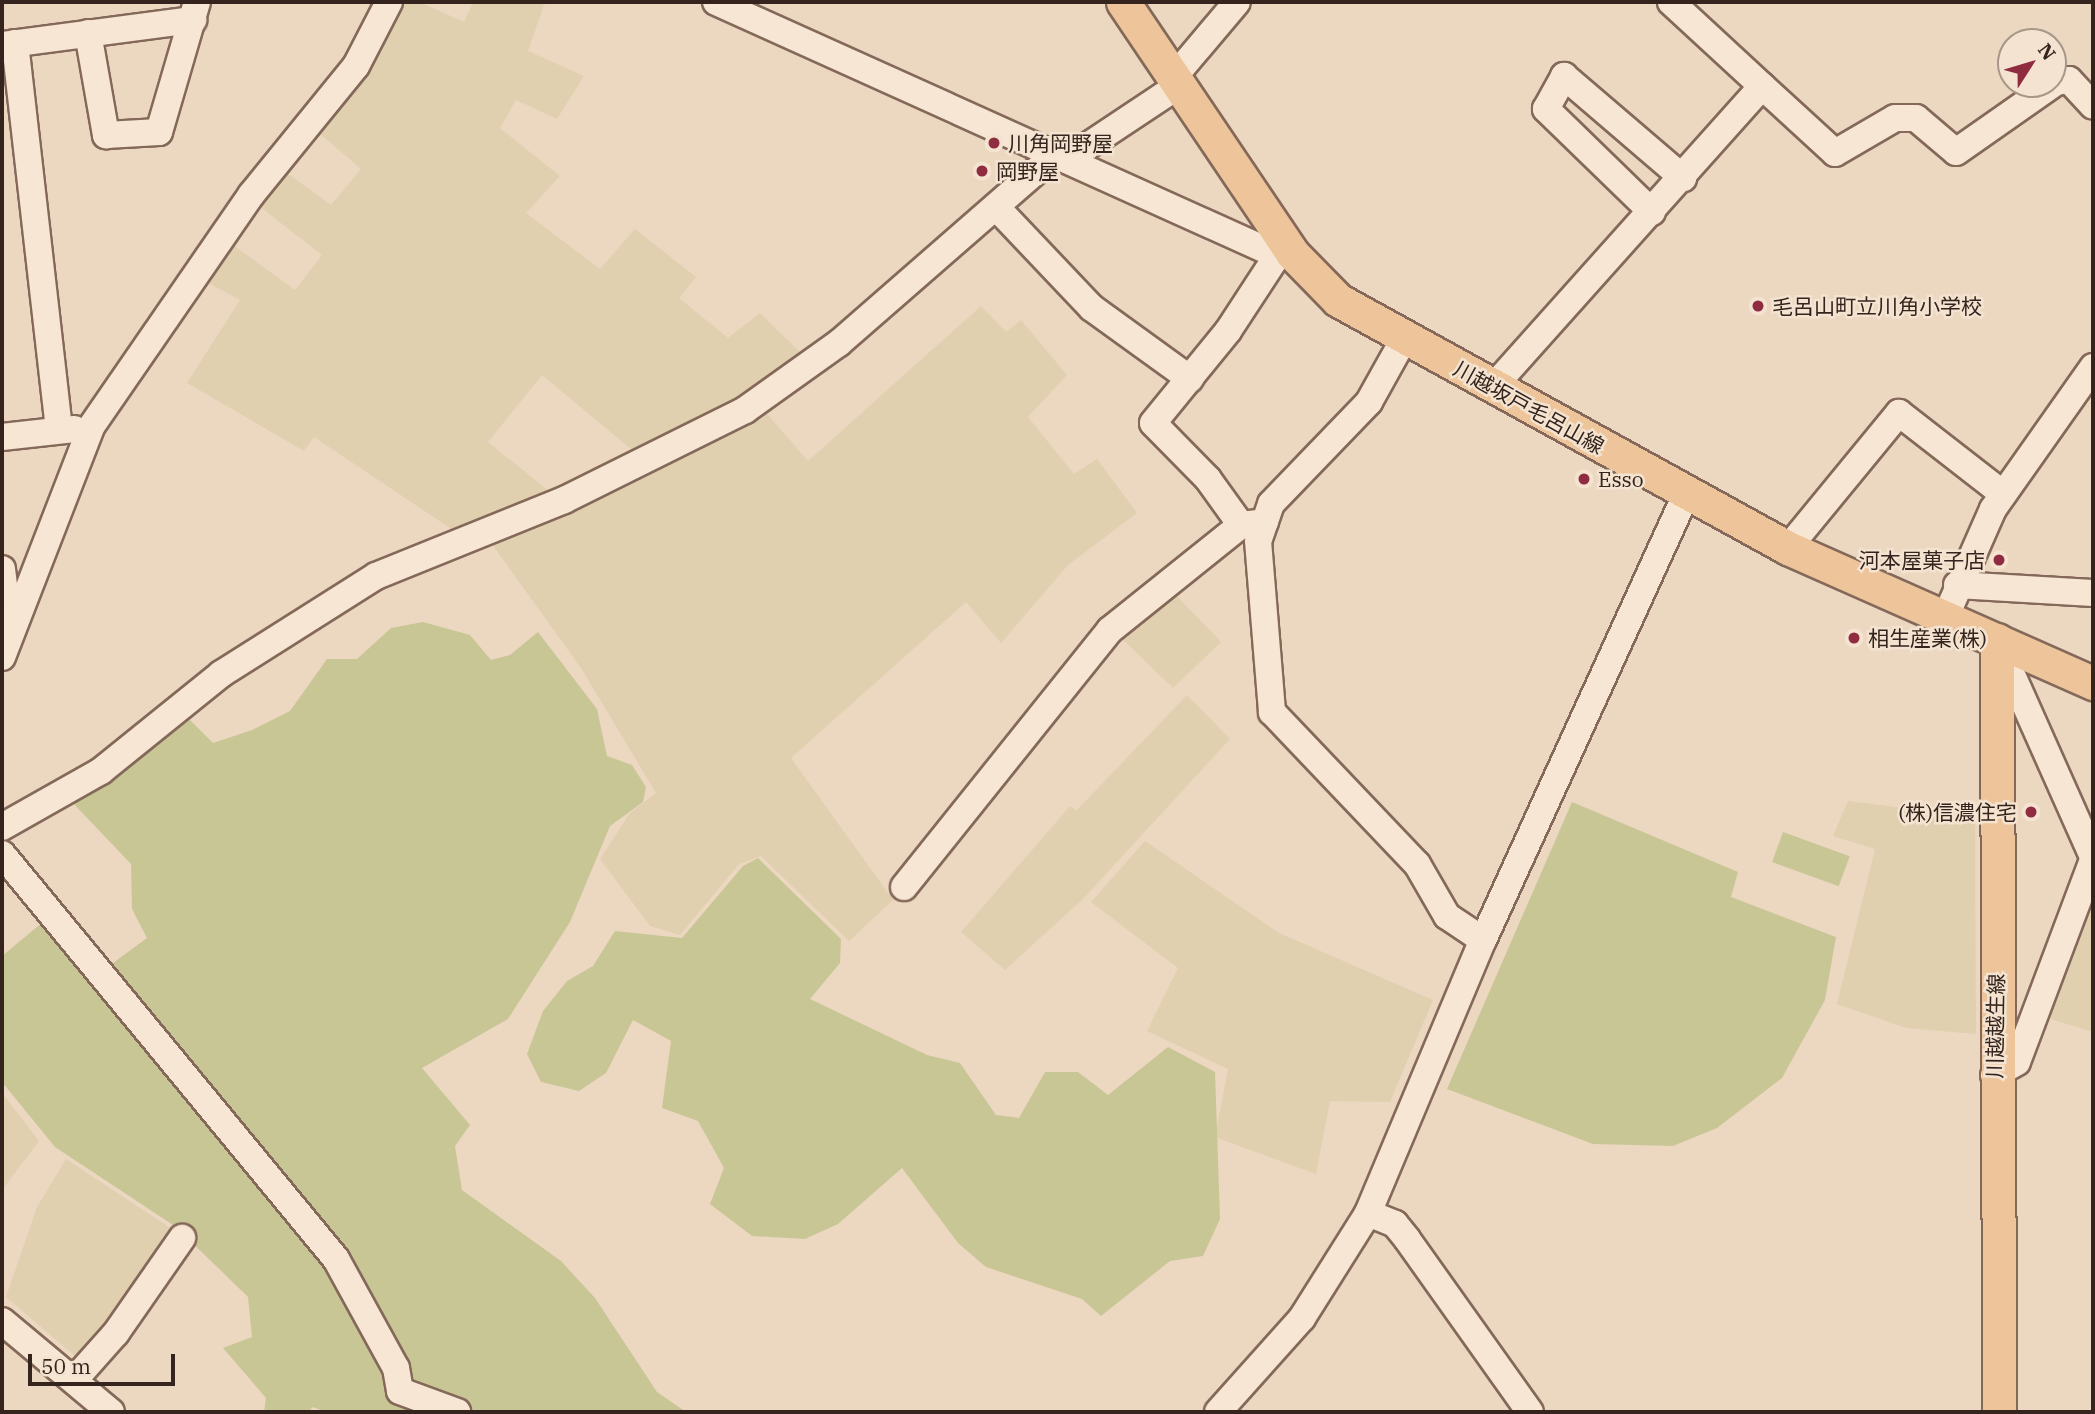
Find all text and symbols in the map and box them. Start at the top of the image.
north arrow [1997,28,2067,98]
text: N [2033,38,2061,65]
place label: 川角岡野屋 [1008,130,1113,156]
marker: 川角岡野屋 [986,135,1002,151]
place label: 岡野屋 [996,158,1059,184]
marker: 岡野屋 [974,163,990,179]
place label: 毛呂山町立川角小学校 [1772,293,1982,319]
marker: 毛呂山町立川角小学校 [1750,298,1766,314]
street label: 川越坂戸毛呂山線 [1449,355,1609,459]
place label: Esso [1598,466,1644,492]
marker: Esso [1576,471,1592,487]
place label: 河本屋菓子店 [1859,547,1985,573]
marker: 河本屋菓子店 [1991,552,2007,568]
place label: 相生産業(株) [1868,625,1987,651]
marker: 相生産業(株) [1846,630,1862,646]
place label: (株)信濃住宅 [1898,799,2017,825]
marker: (株)信濃住宅 [2023,804,2039,820]
street label: 川越越生線 [1981,973,2009,1079]
scale bar [32,1340,178,1384]
text: 50 m [41,1352,91,1380]

